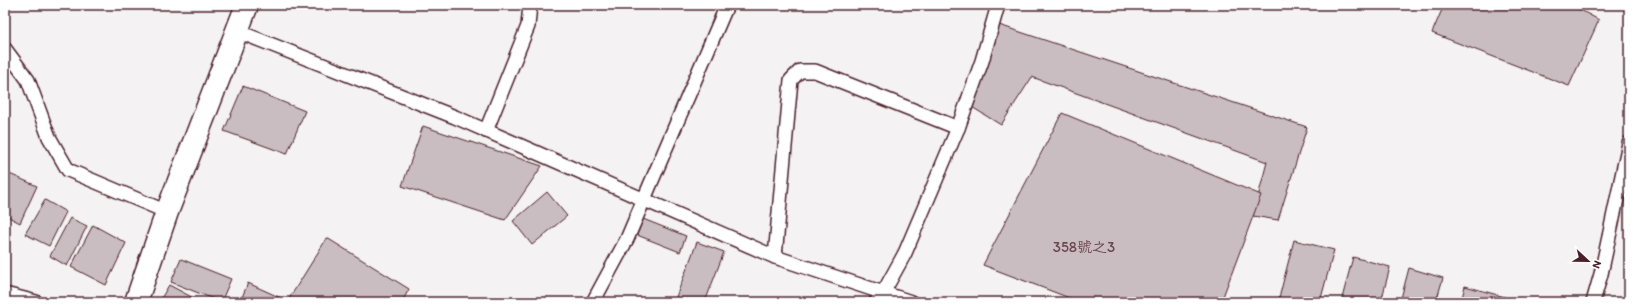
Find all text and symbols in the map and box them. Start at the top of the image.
house number: 358號之3 [1053,238,1115,256]
north arrow [1568,241,1608,281]
text: N [1589,259,1604,270]

